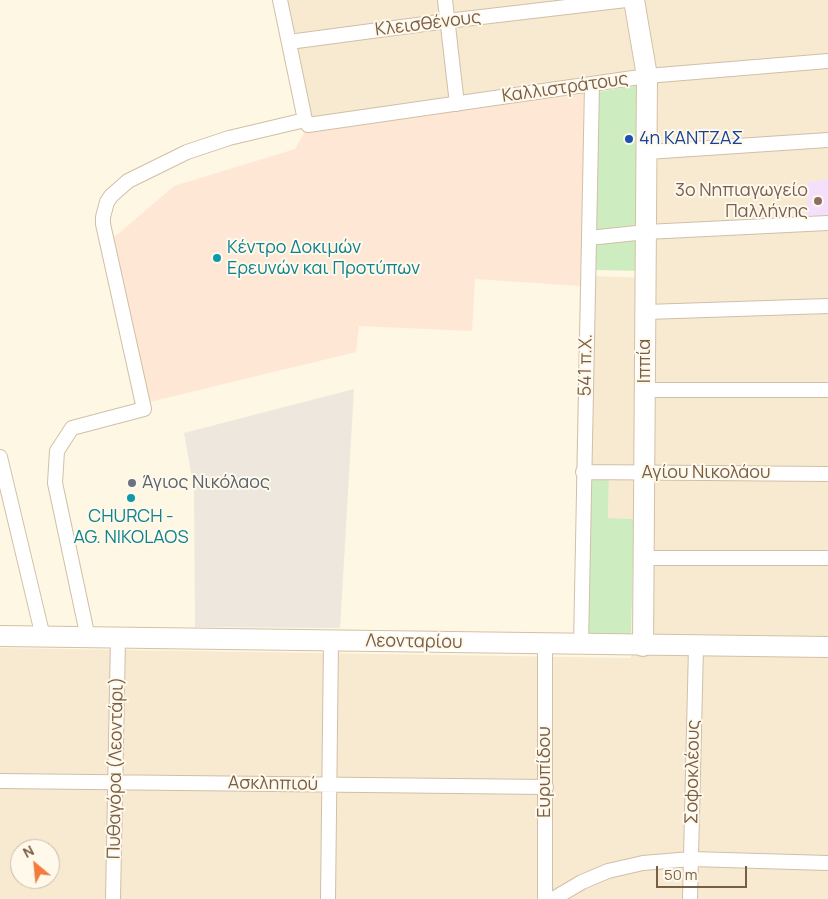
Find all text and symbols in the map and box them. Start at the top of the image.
street label: Κλεισθένους [374,7,482,41]
street label: Καλλιστράτους [500,68,630,108]
place label: 4η ΚΑΝΤΖΑΣ [639,128,743,150]
marker: 4η ΚΑΝΤΖΑΣ [623,133,635,145]
place label: 3ο Νηπιαγωγείο Παλλήνης [675,180,808,222]
marker: 3ο Νηπιαγωγείο Παλλήνης [812,195,824,207]
place label: Κέντρο Δοκιμών Ερευνών και Προτύπων [227,237,420,280]
marker: Κέντρο Δοκιμών Ερευνών και Προτύπων [211,252,223,264]
street label: 541 π.Χ. [575,334,597,396]
street label: Ιππία [634,339,656,383]
street label: Αγίου Νικολάου [642,462,770,484]
place label: Άγιος Νικόλαος [142,472,270,494]
marker: Άγιος Νικόλαος [126,477,138,489]
marker: CHURCH - AG. NIKOLAOS [125,492,137,504]
place label: CHURCH - AG. NIKOLAOS [74,506,188,548]
street label: Λεονταρίου [365,630,463,654]
street label: Πυθαγόρα (Λεοντάρι) [104,677,128,859]
street label: Σοφοκλέους [681,720,705,824]
street label: Ευρυπίδου [534,726,556,818]
street label: Ασκληπιού [228,772,318,796]
north arrow [10,839,60,889]
text: N [19,840,37,862]
scale bar [658,856,749,888]
text: 50 m [664,864,698,885]

